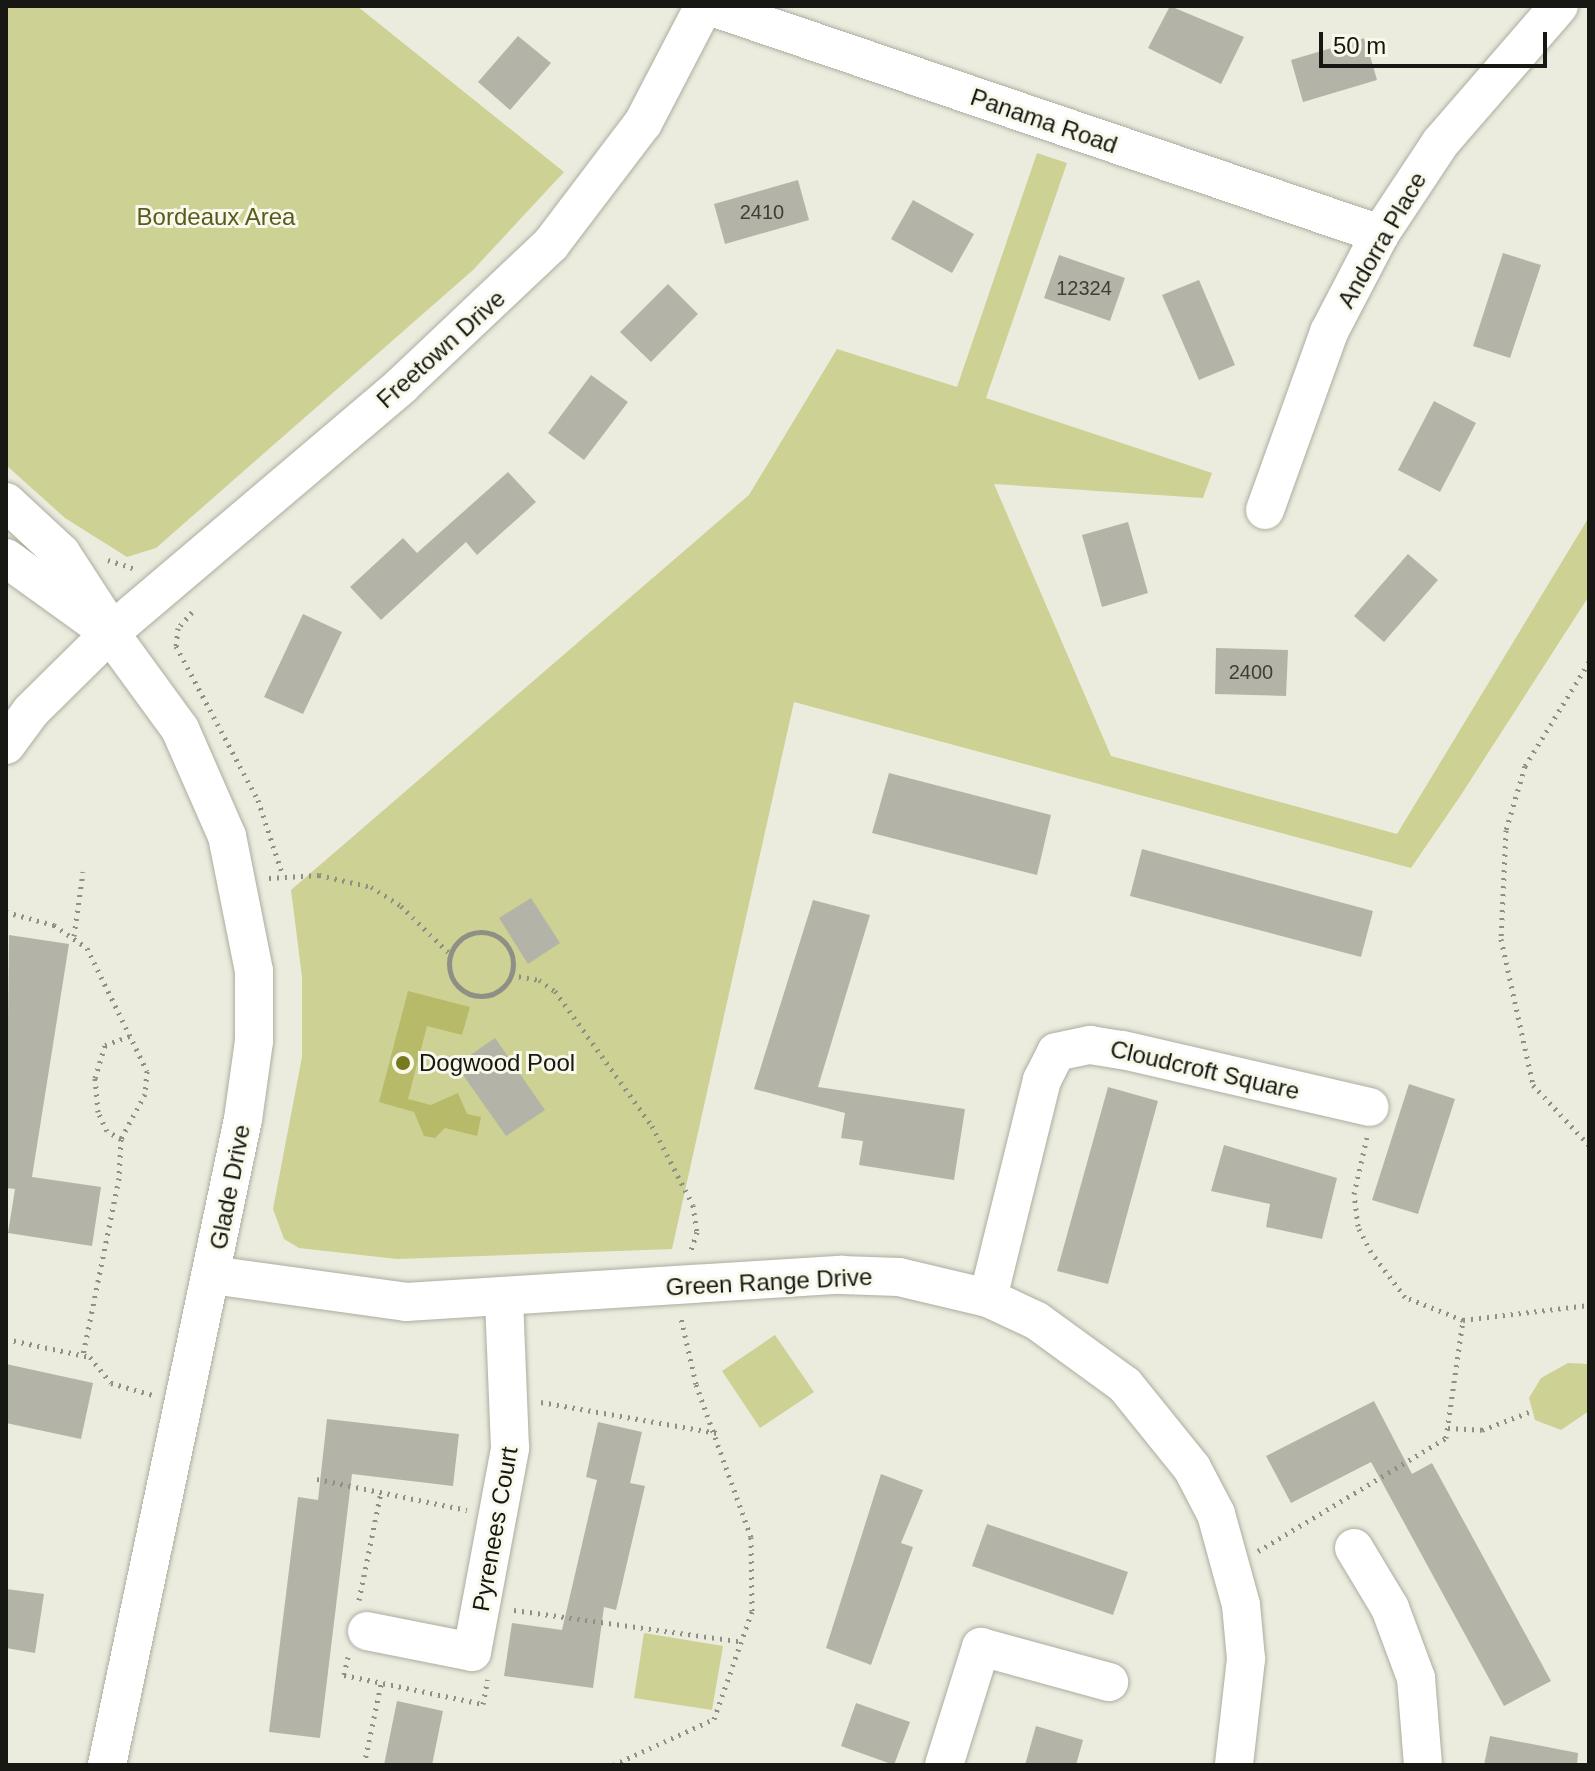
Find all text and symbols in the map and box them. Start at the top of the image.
scale bar [1323,16,1551,66]
text: 50 m [1333,32,1386,59]
street label: Panama Road [967,82,1121,160]
street label: Andorra Place [1332,167,1432,313]
house number: 2410 [740,200,784,224]
park label: Bordeaux Area [136,203,296,231]
house number: 12324 [1056,276,1112,300]
street label: Freetown Drive [371,284,511,414]
house number: 2400 [1229,660,1273,684]
street label: Cloudcroft Square [1108,1034,1302,1106]
place label: Dogwood Pool [419,1049,575,1077]
marker: Dogwood Pool [394,1054,412,1072]
street label: Glade Drive [204,1122,256,1252]
street label: Green Range Drive [665,1262,873,1302]
street label: Pyrenees Court [466,1444,524,1614]

